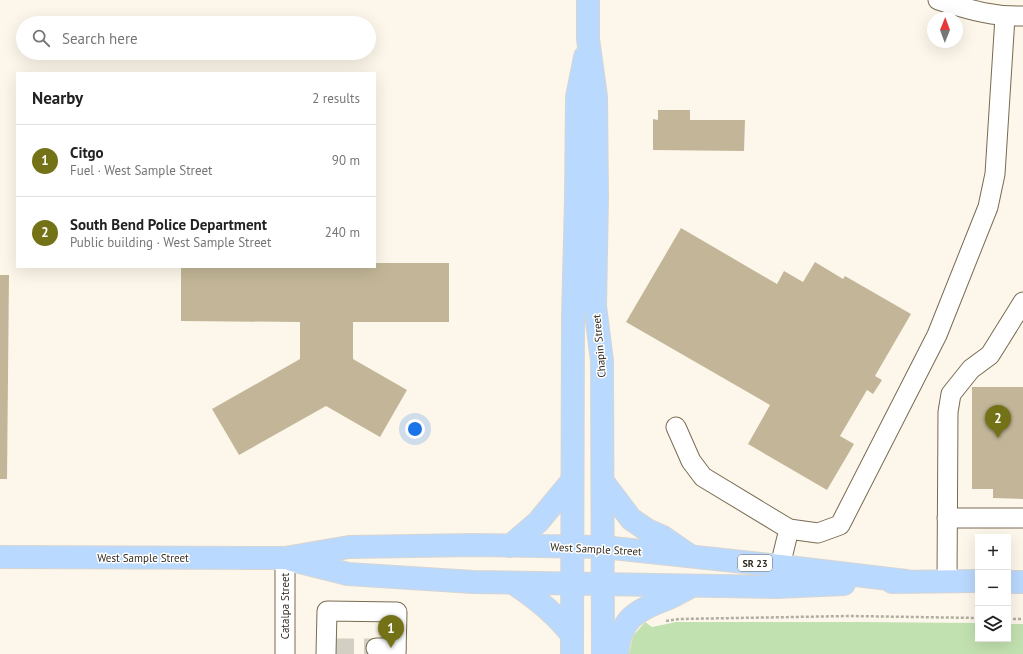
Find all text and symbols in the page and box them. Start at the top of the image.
north arrow [927,12,963,48]
search box [16,16,376,60]
icon: search [30,27,52,49]
text: Search here [62,29,138,48]
text: Nearby [32,87,83,109]
text: 2 results [312,90,360,107]
text: Citgo [70,143,104,162]
text: 1 [41,152,49,169]
text: 90 m [332,152,360,169]
text: Fuel · West Sample Street [70,162,212,179]
text: South Bend Police Department [70,215,267,234]
text: 2 [41,224,49,241]
text: 240 m [325,224,360,241]
text: Public building · West Sample Street [70,234,271,251]
street label: Chapin Street [589,313,609,378]
pin: 2 [985,405,1011,438]
your location [405,419,425,439]
map controls [975,534,1011,642]
button: + [975,534,1011,570]
street label: West Sample Street [550,540,642,558]
street label: West Sample Street [97,551,189,565]
road number: SR 23 [738,555,772,571]
button: − [975,570,1011,606]
street label: Catalpa Street [278,573,292,639]
button: layers [975,606,1011,642]
pin: 1 [378,615,404,648]

